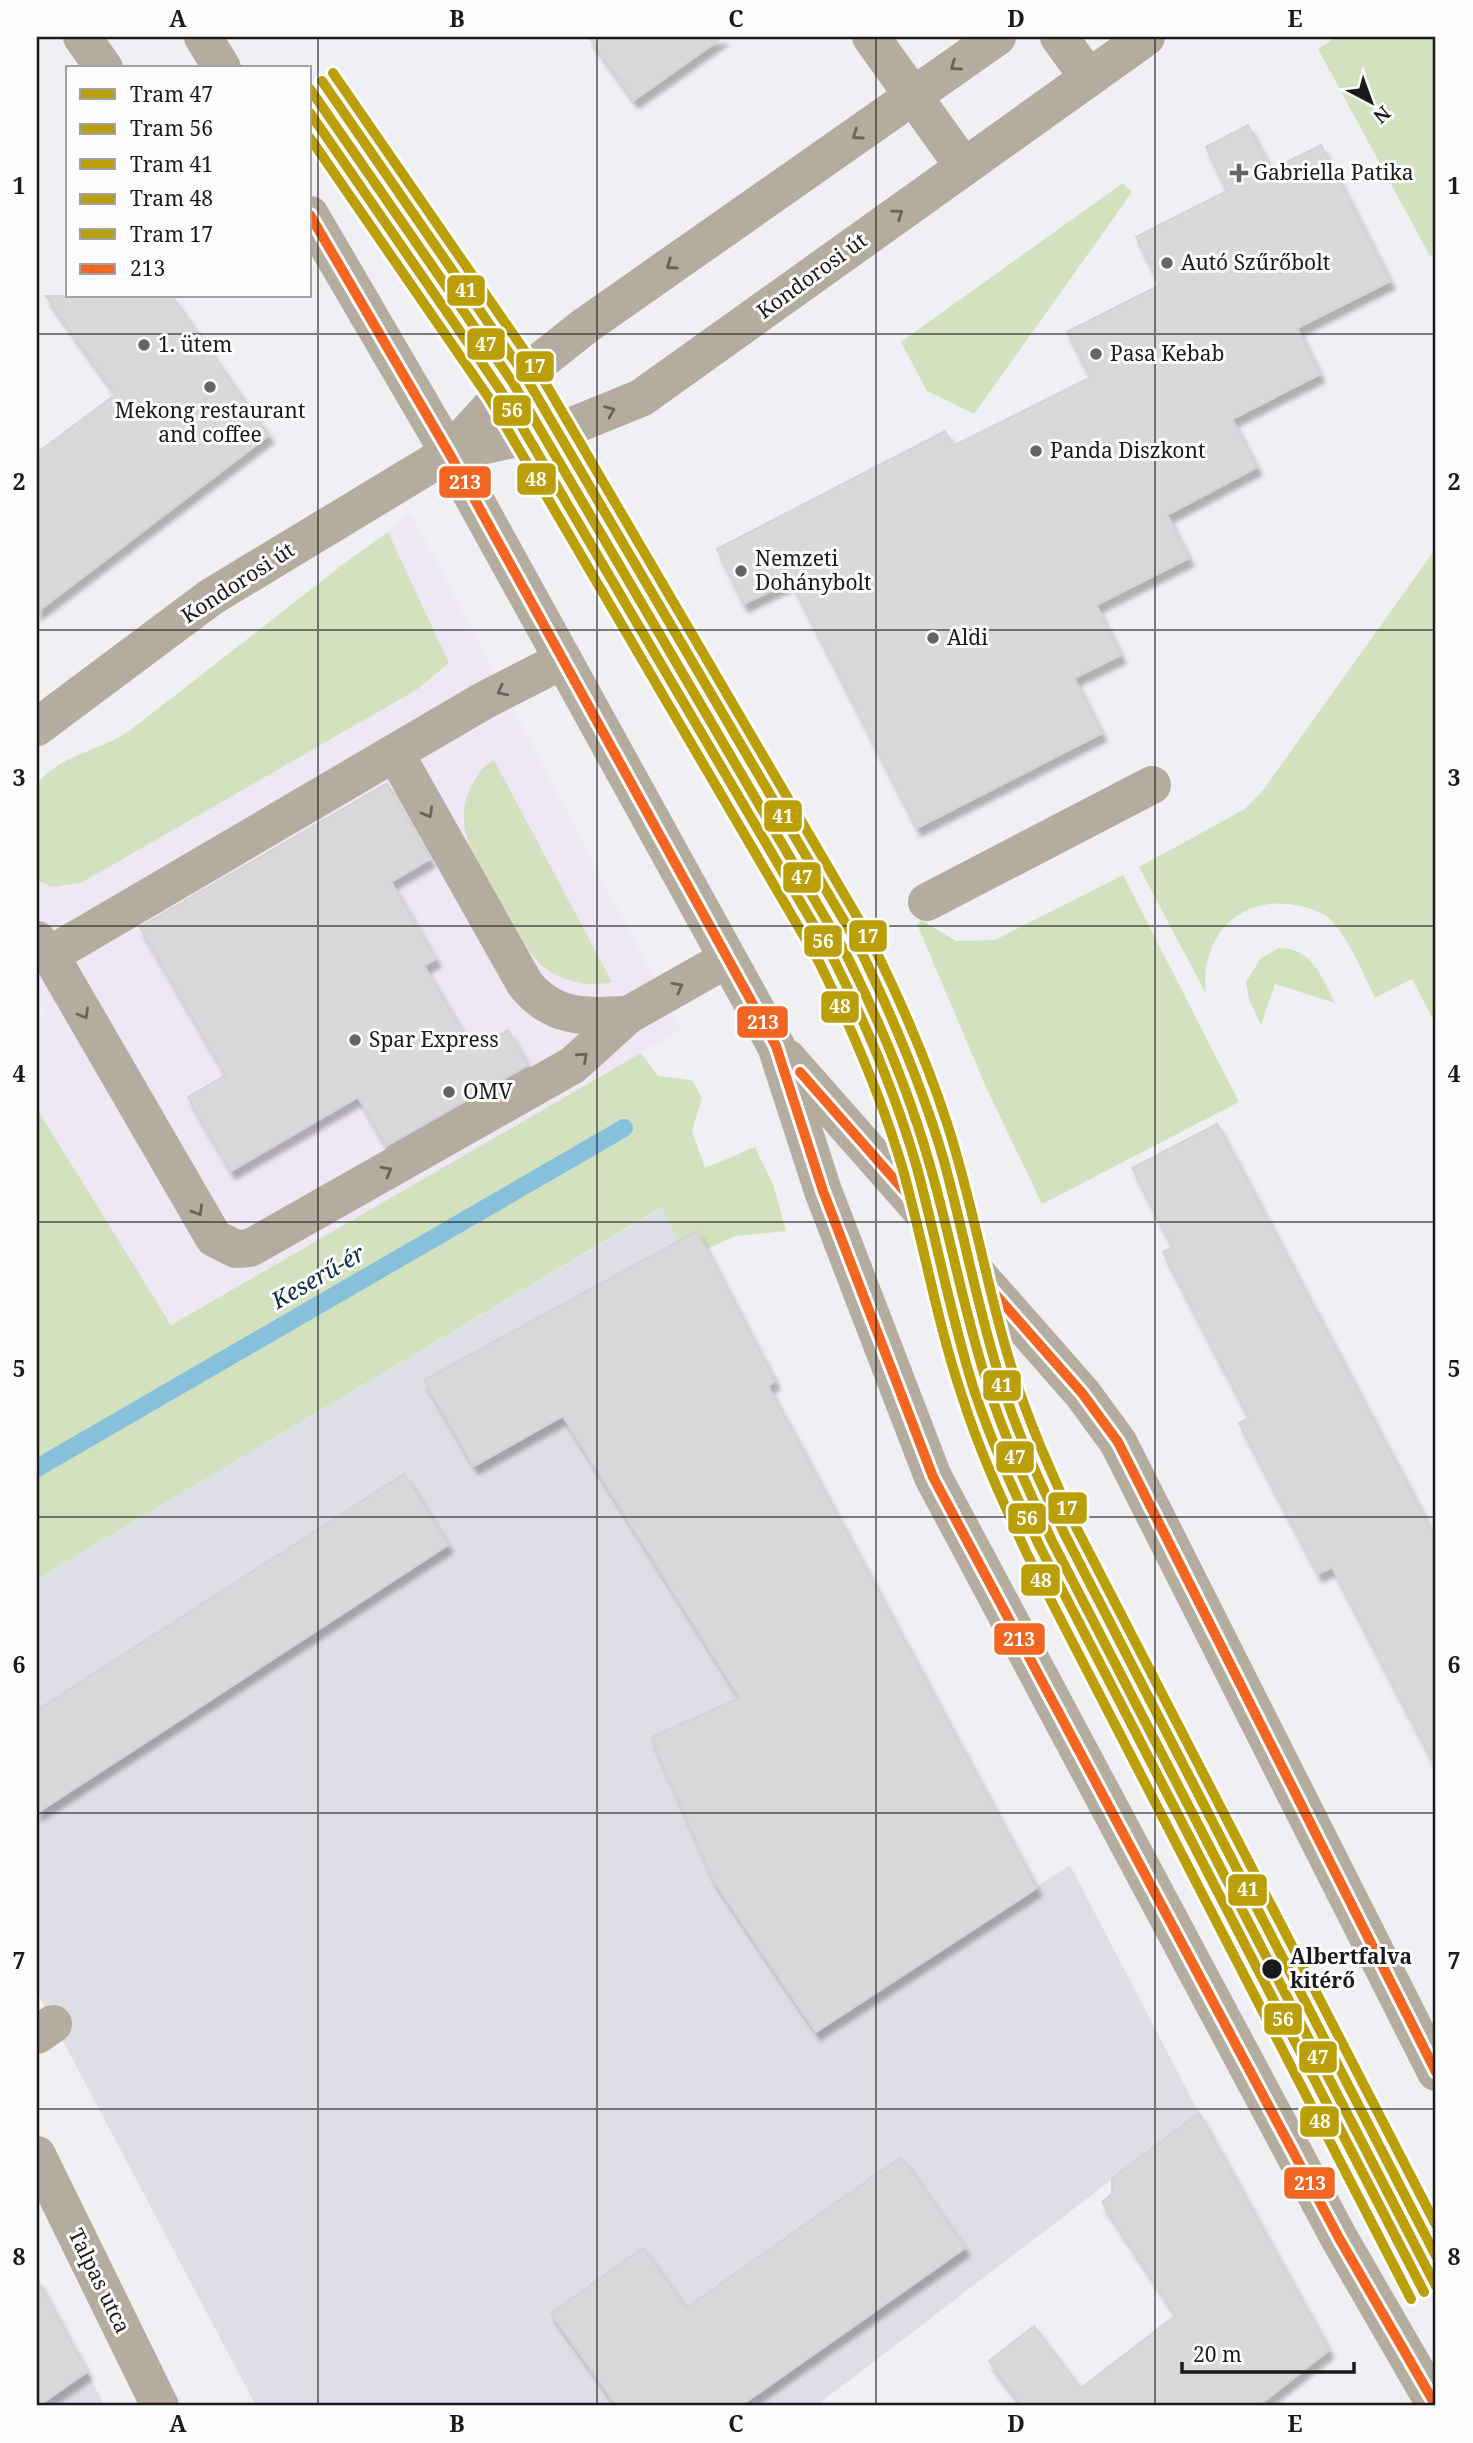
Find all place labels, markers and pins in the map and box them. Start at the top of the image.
place label: Gabriella Patika [1253,158,1414,186]
marker: Gabriella Patika [1231,165,1247,181]
place label: Autó Szűrőbolt [1181,248,1330,276]
marker: Autó Szűrőbolt [1159,255,1175,271]
place label: 1. ütem [158,330,232,358]
marker: 1. ütem [136,337,152,353]
place label: Pasa Kebab [1110,339,1224,367]
marker: Pasa Kebab [1088,346,1104,362]
marker: Mekong restaurant and coffee [202,379,218,395]
place label: Mekong restaurant and coffee [115,396,305,448]
place label: Panda Diszkont [1050,436,1205,464]
marker: Panda Diszkont [1028,443,1044,459]
place label: Nemzeti Dohánybolt [755,544,871,596]
marker: Nemzeti Dohánybolt [733,563,749,579]
place label: Aldi [947,623,988,651]
marker: Aldi [925,630,941,646]
place label: Spar Express [369,1025,499,1053]
marker: Spar Express [347,1032,363,1048]
place label: OMV [463,1077,513,1105]
marker: OMV [441,1084,457,1100]
place label: Albertfalva kitérő [1290,1942,1412,1994]
marker: Albertfalva kitérő [1260,1957,1284,1981]

